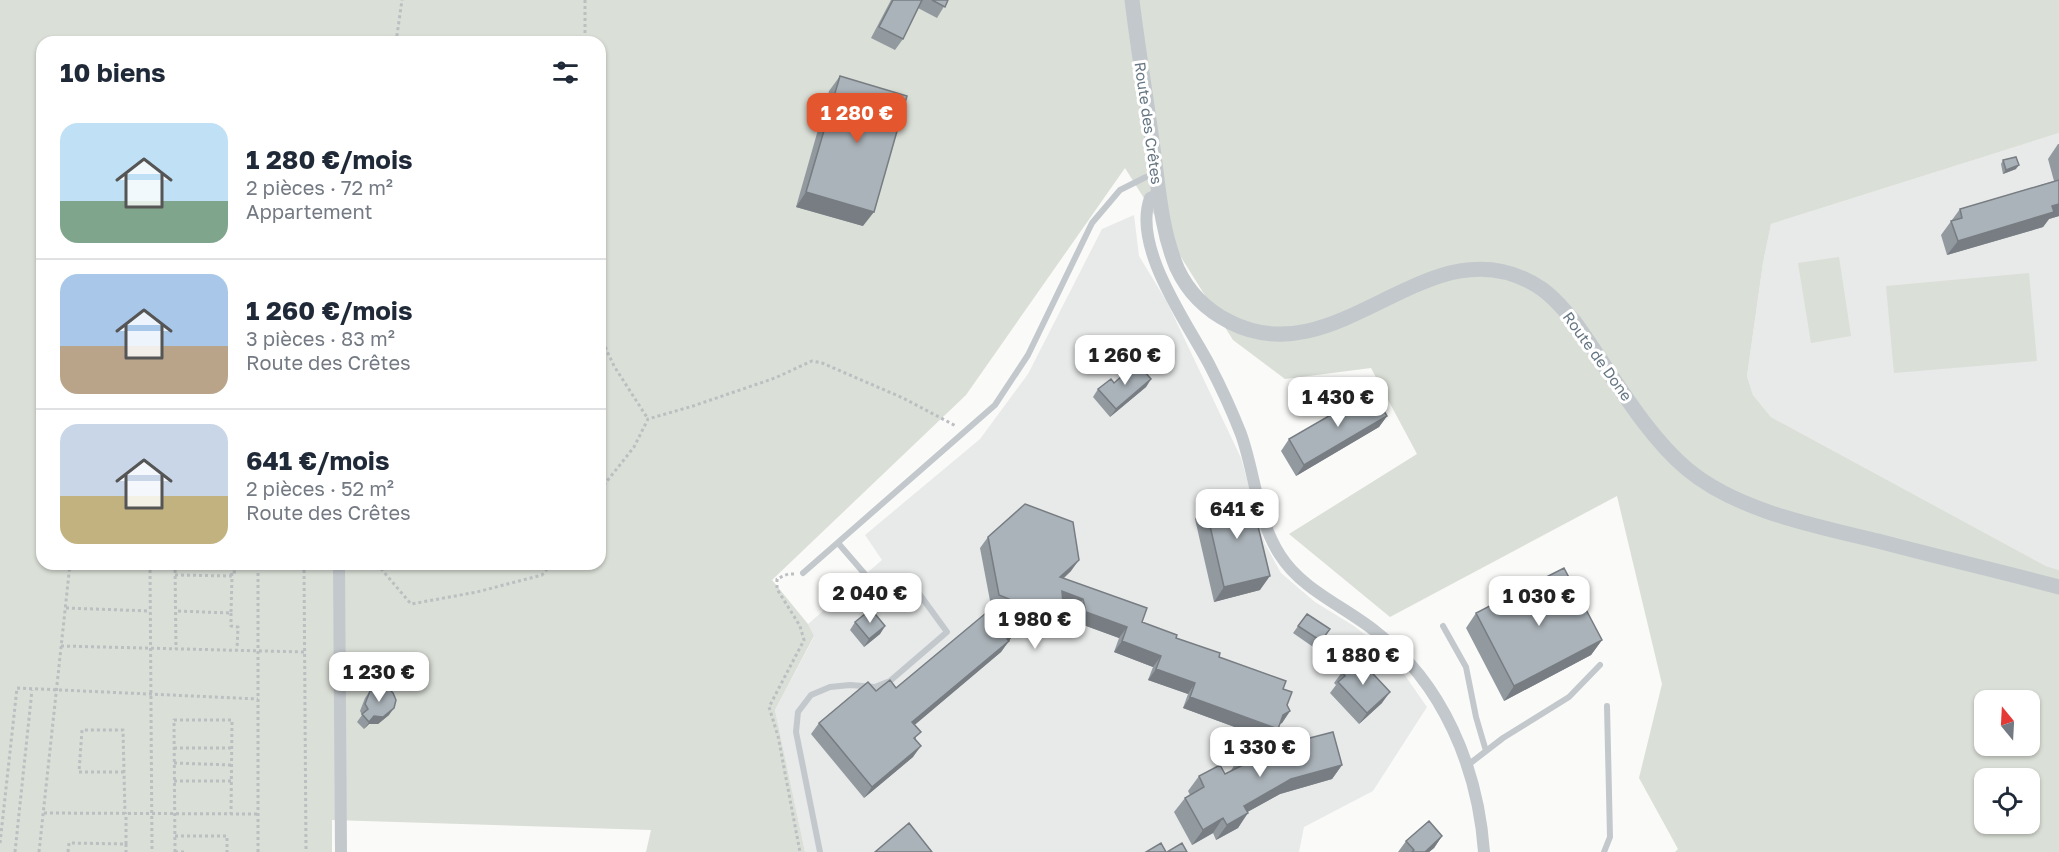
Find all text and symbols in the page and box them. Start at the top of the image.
icon: filters [549,56,582,89]
text: 10 biens [60,57,166,88]
street label: Route des Crêtes [1131,61,1167,185]
pin: 1 280 € [802,93,912,144]
text: 1 280 € [821,100,893,124]
text: 1 280 €/mois [246,144,413,175]
icon: home [108,147,180,219]
text: 2 pièces · 72 m² [246,175,393,199]
text: Appartement [246,199,373,223]
text: 1 260 €/mois [246,295,413,326]
icon: home [108,298,180,370]
street label: Route de Done [1560,308,1637,404]
text: 3 pièces · 83 m² [246,326,395,350]
pin: 1 260 € [1070,335,1180,386]
text: 1 260 € [1089,342,1161,366]
text: Route des Crêtes [246,350,411,374]
pin: 1 430 € [1283,377,1393,428]
text: 1 430 € [1302,384,1374,408]
text: 641 €/mois [246,445,390,476]
icon: home [108,448,180,520]
text: 2 pièces · 52 m² [246,476,394,500]
pin: 641 € [1195,489,1279,540]
text: 641 € [1210,496,1264,520]
text: Route des Crêtes [246,500,411,524]
pin: 2 040 € [815,573,925,624]
pin: 1 030 € [1484,576,1594,627]
text: 2 040 € [833,580,907,604]
text: 1 030 € [1503,583,1575,607]
pin: 1 980 € [980,599,1090,650]
text: 1 980 € [999,606,1071,630]
pin: 1 880 € [1308,635,1418,686]
text: 1 880 € [1327,642,1400,666]
pin: 1 230 € [324,652,434,703]
text: 1 230 € [343,659,415,683]
north arrow [1974,690,2040,756]
map controls [1974,690,2040,834]
pin: 1 330 € [1205,727,1315,778]
text: 1 330 € [1224,734,1296,758]
button: locate [1974,768,2040,834]

